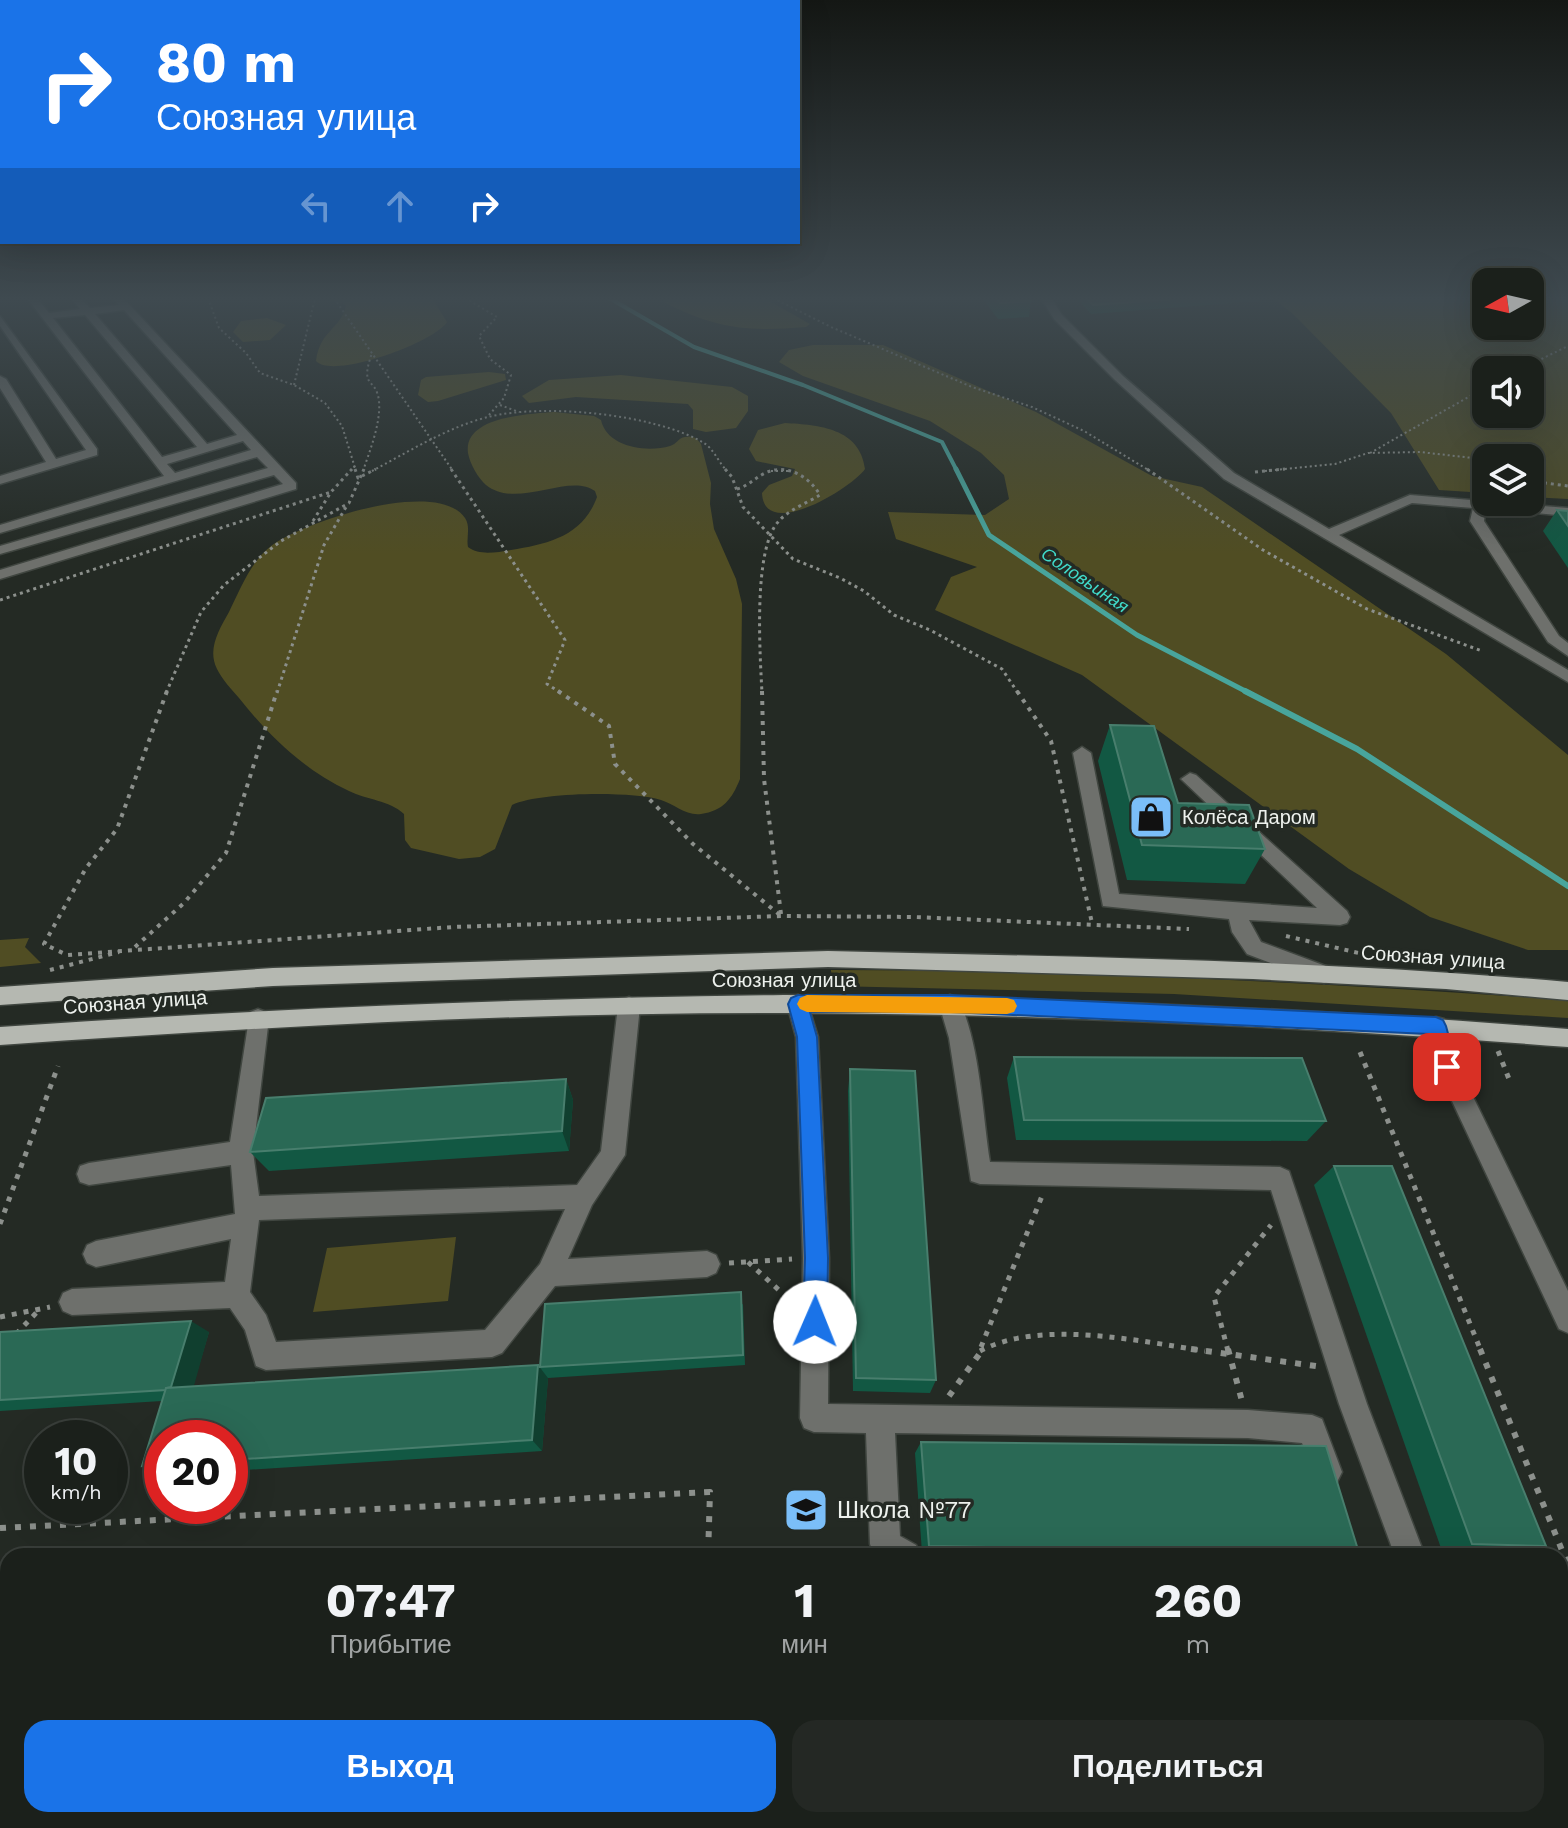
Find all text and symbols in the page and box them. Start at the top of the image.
text: 80 m [156,30,296,96]
icon: right [24,32,128,136]
text: Союзная улица [156,97,416,139]
icon: left [294,184,338,228]
icon: ahead [378,184,422,228]
icon: right [462,184,506,228]
north arrow [1472,268,1544,340]
map controls [1472,268,1544,516]
button: sound [1472,356,1544,428]
button: layers [1472,444,1544,516]
water label: Соловьиная [1037,543,1133,617]
shop icon: Колёса Даром [1127,793,1175,841]
place label: Колёса Даром [1182,805,1316,829]
street label: Союзная улица [1360,940,1507,974]
street label: Союзная улица [712,968,857,992]
street label: Союзная улица [62,985,209,1019]
pin [1413,1033,1481,1101]
icon: arrive [1425,1045,1469,1089]
position arrow [773,1280,857,1364]
speed limit sign: 20 [144,1420,248,1524]
text: 10 [55,1438,98,1485]
text: km/h [50,1480,102,1504]
school or university icon: Школа №77 [782,1486,830,1534]
place label: Школа №77 [837,1496,971,1524]
text: 07:47 [325,1572,456,1629]
text: 1 [794,1572,815,1629]
text: 260 [1153,1572,1243,1629]
text: Прибытие [330,1629,452,1659]
text: мин [781,1629,828,1659]
text: m [1186,1629,1210,1659]
button: Выход [24,1720,776,1812]
button: Поделиться [792,1720,1544,1812]

